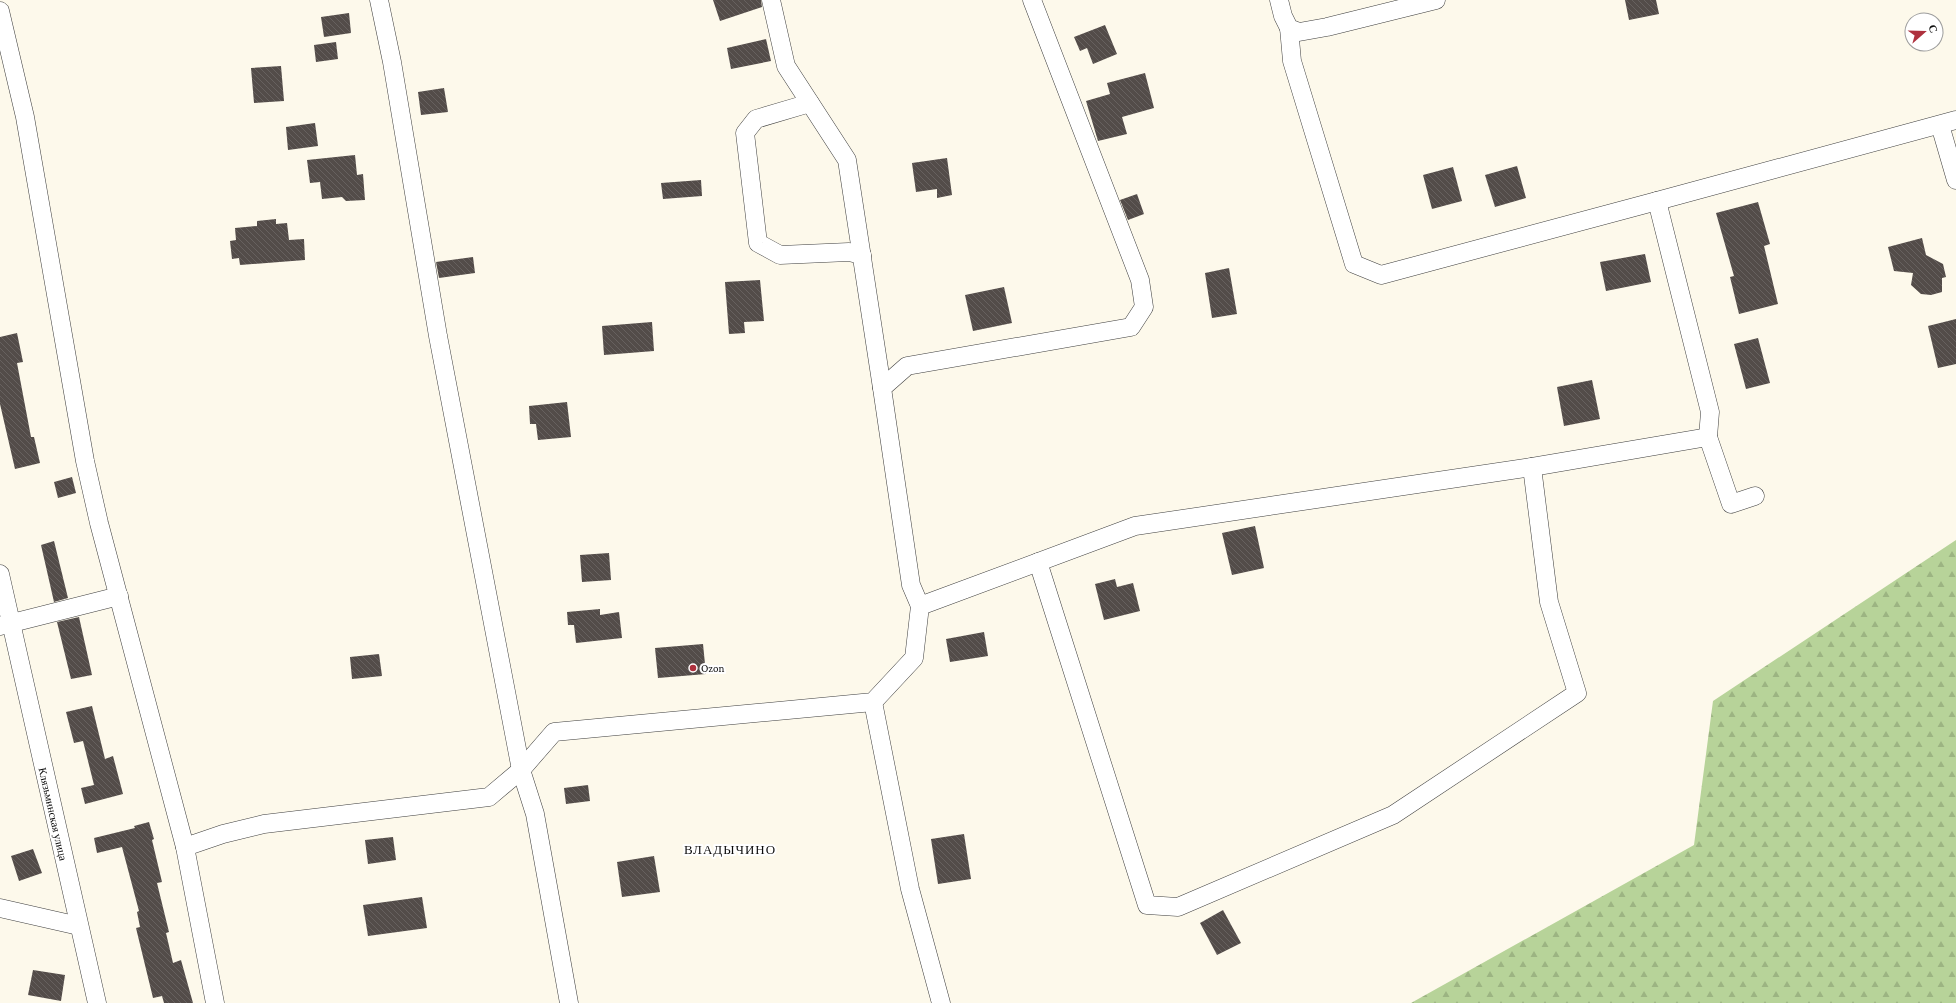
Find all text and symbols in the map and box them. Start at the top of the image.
north arrow [1904,12,1944,52]
text: С [1926,23,1940,34]
place label: Ozon [701,662,724,674]
marker: Ozon [688,663,698,673]
street label: Клязьминская улица [36,766,70,862]
district label: ВЛАДЫЧИНО [684,842,776,857]

